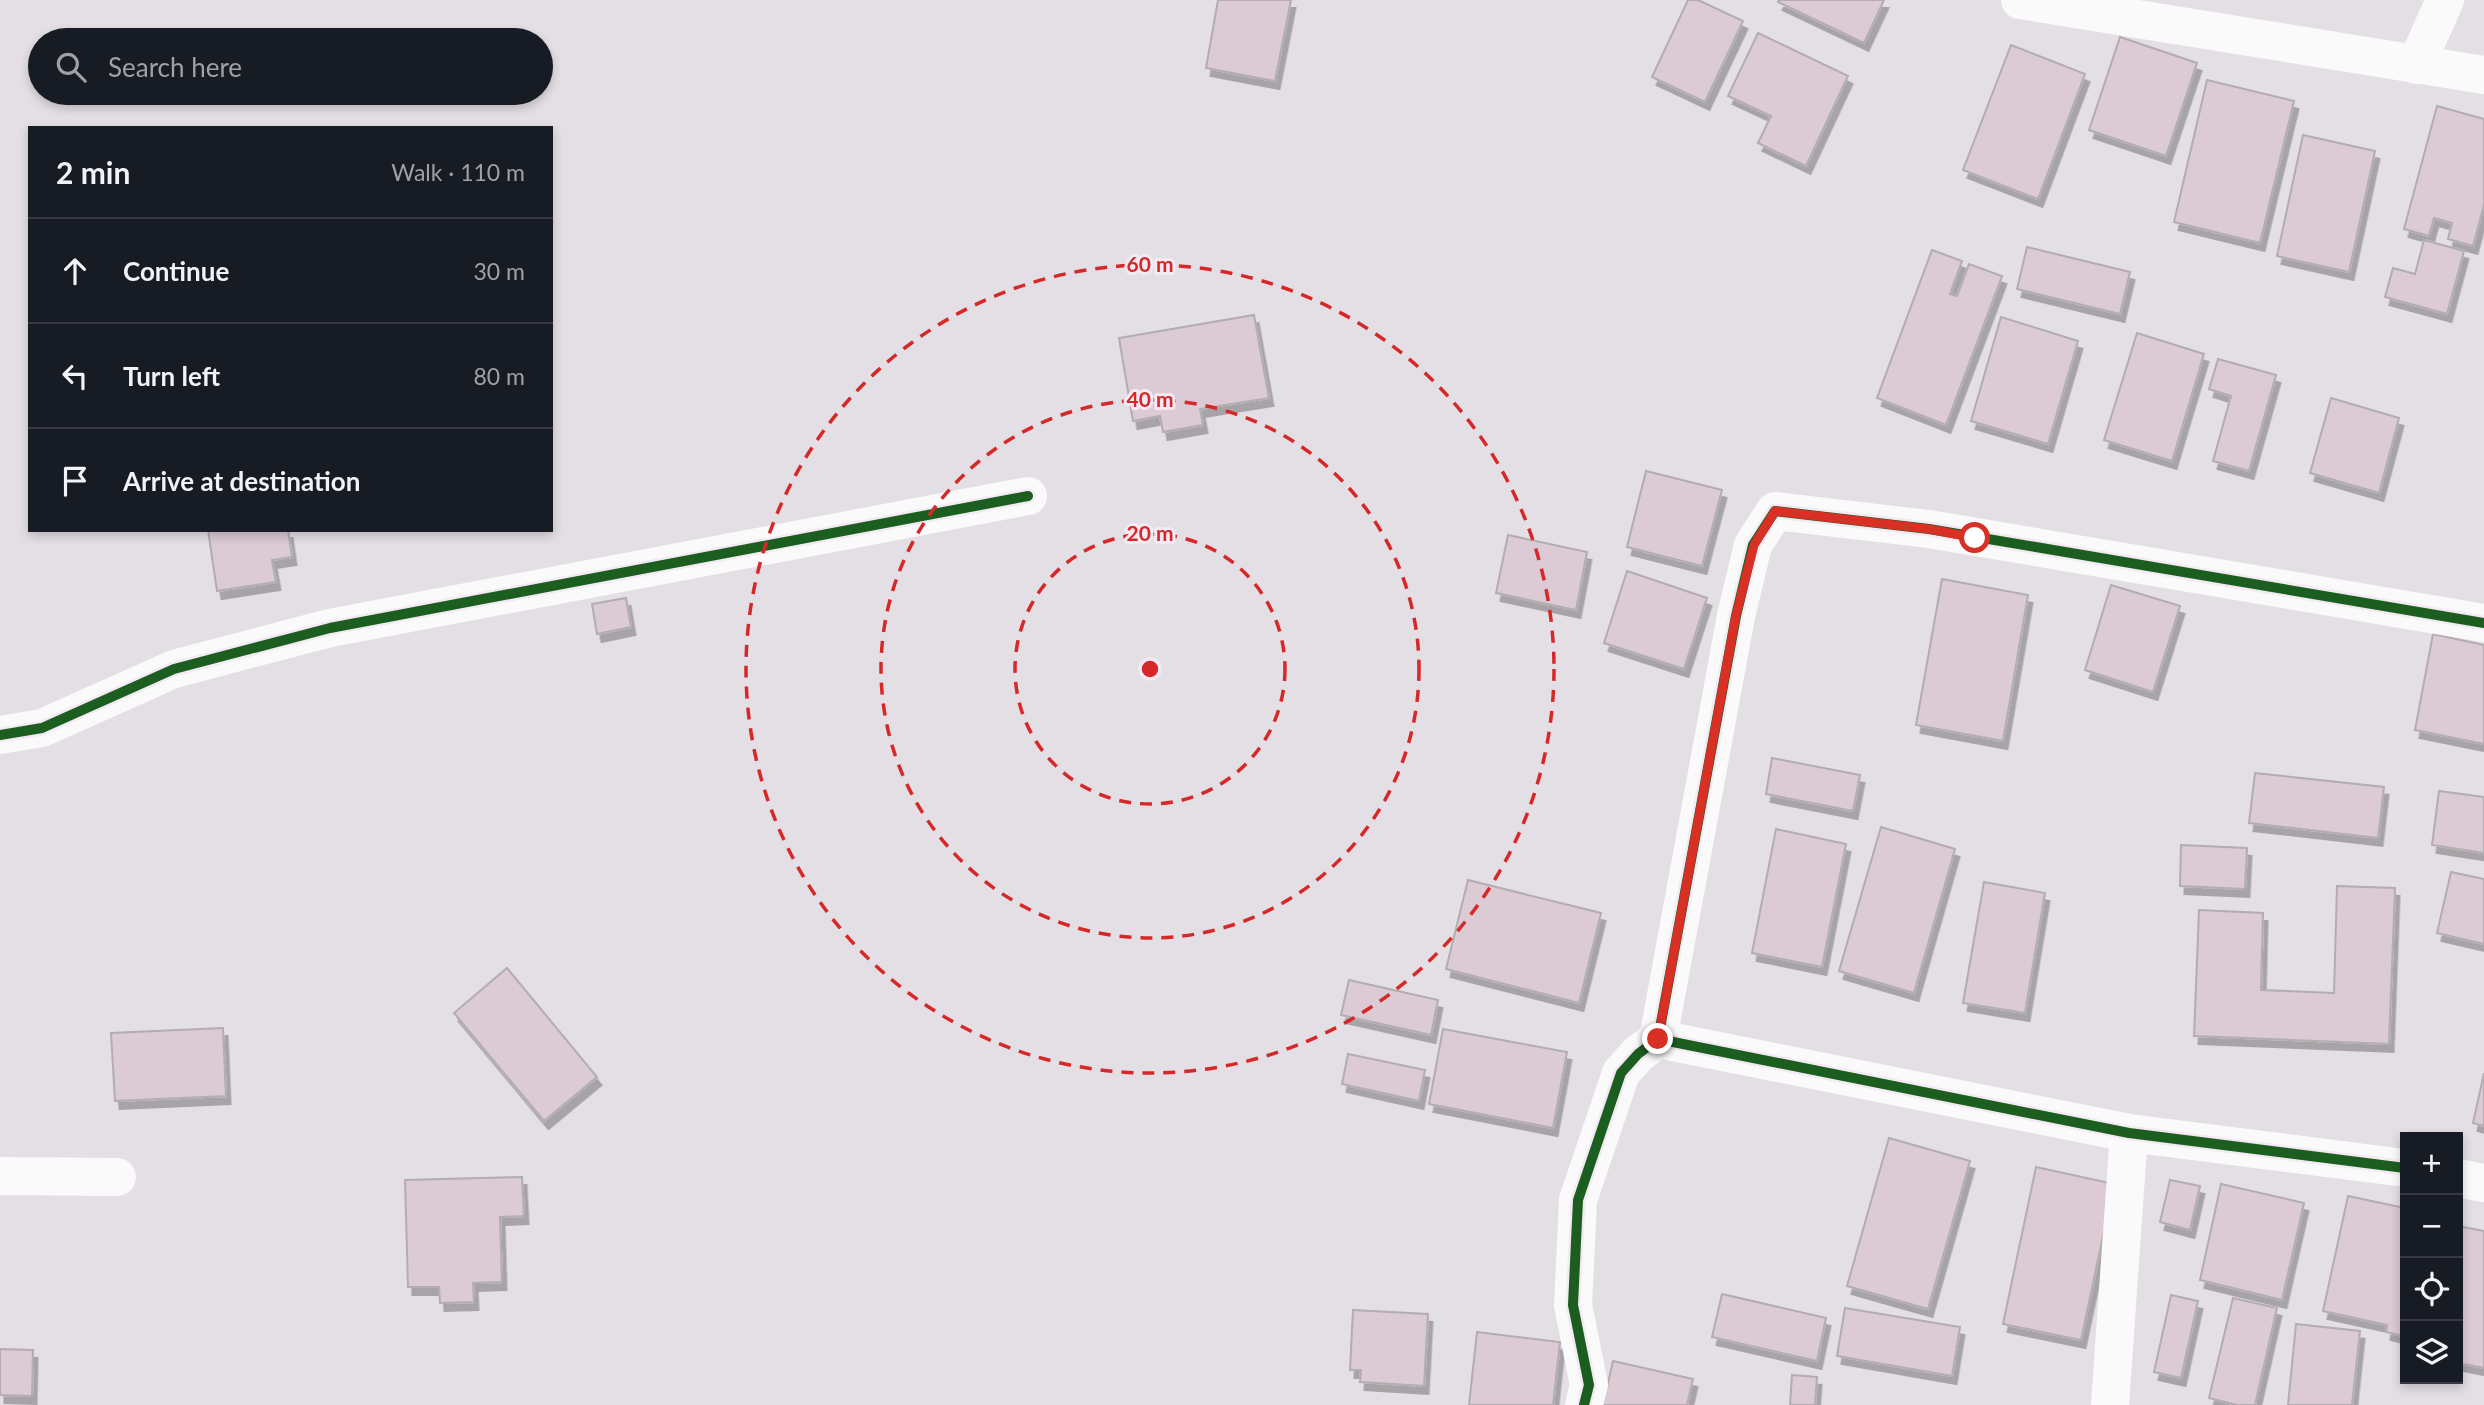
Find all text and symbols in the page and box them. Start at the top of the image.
search box [28,28,553,105]
icon: search [52,48,90,86]
text: Search here [108,51,242,83]
text: 2 min [56,154,130,190]
text: Walk · 110 m [391,158,525,186]
text: 60 m [1126,251,1174,276]
icon: ahead [56,252,94,290]
text: Continue [123,255,229,287]
text: 30 m [474,257,525,285]
icon: left [56,357,94,395]
text: Turn left [123,360,220,392]
text: 80 m [474,362,525,390]
text: 40 m [1126,386,1174,411]
icon: arrive [56,462,94,500]
text: Arrive at destination [123,465,360,497]
text: 20 m [1126,520,1174,545]
route start [1959,522,1990,553]
centre of rings [1138,657,1162,681]
route end [1642,1023,1673,1054]
map controls [2400,1132,2463,1384]
button: + [2400,1132,2463,1195]
button: − [2400,1195,2463,1258]
button: locate [2400,1258,2463,1321]
button: layers [2400,1321,2463,1384]

